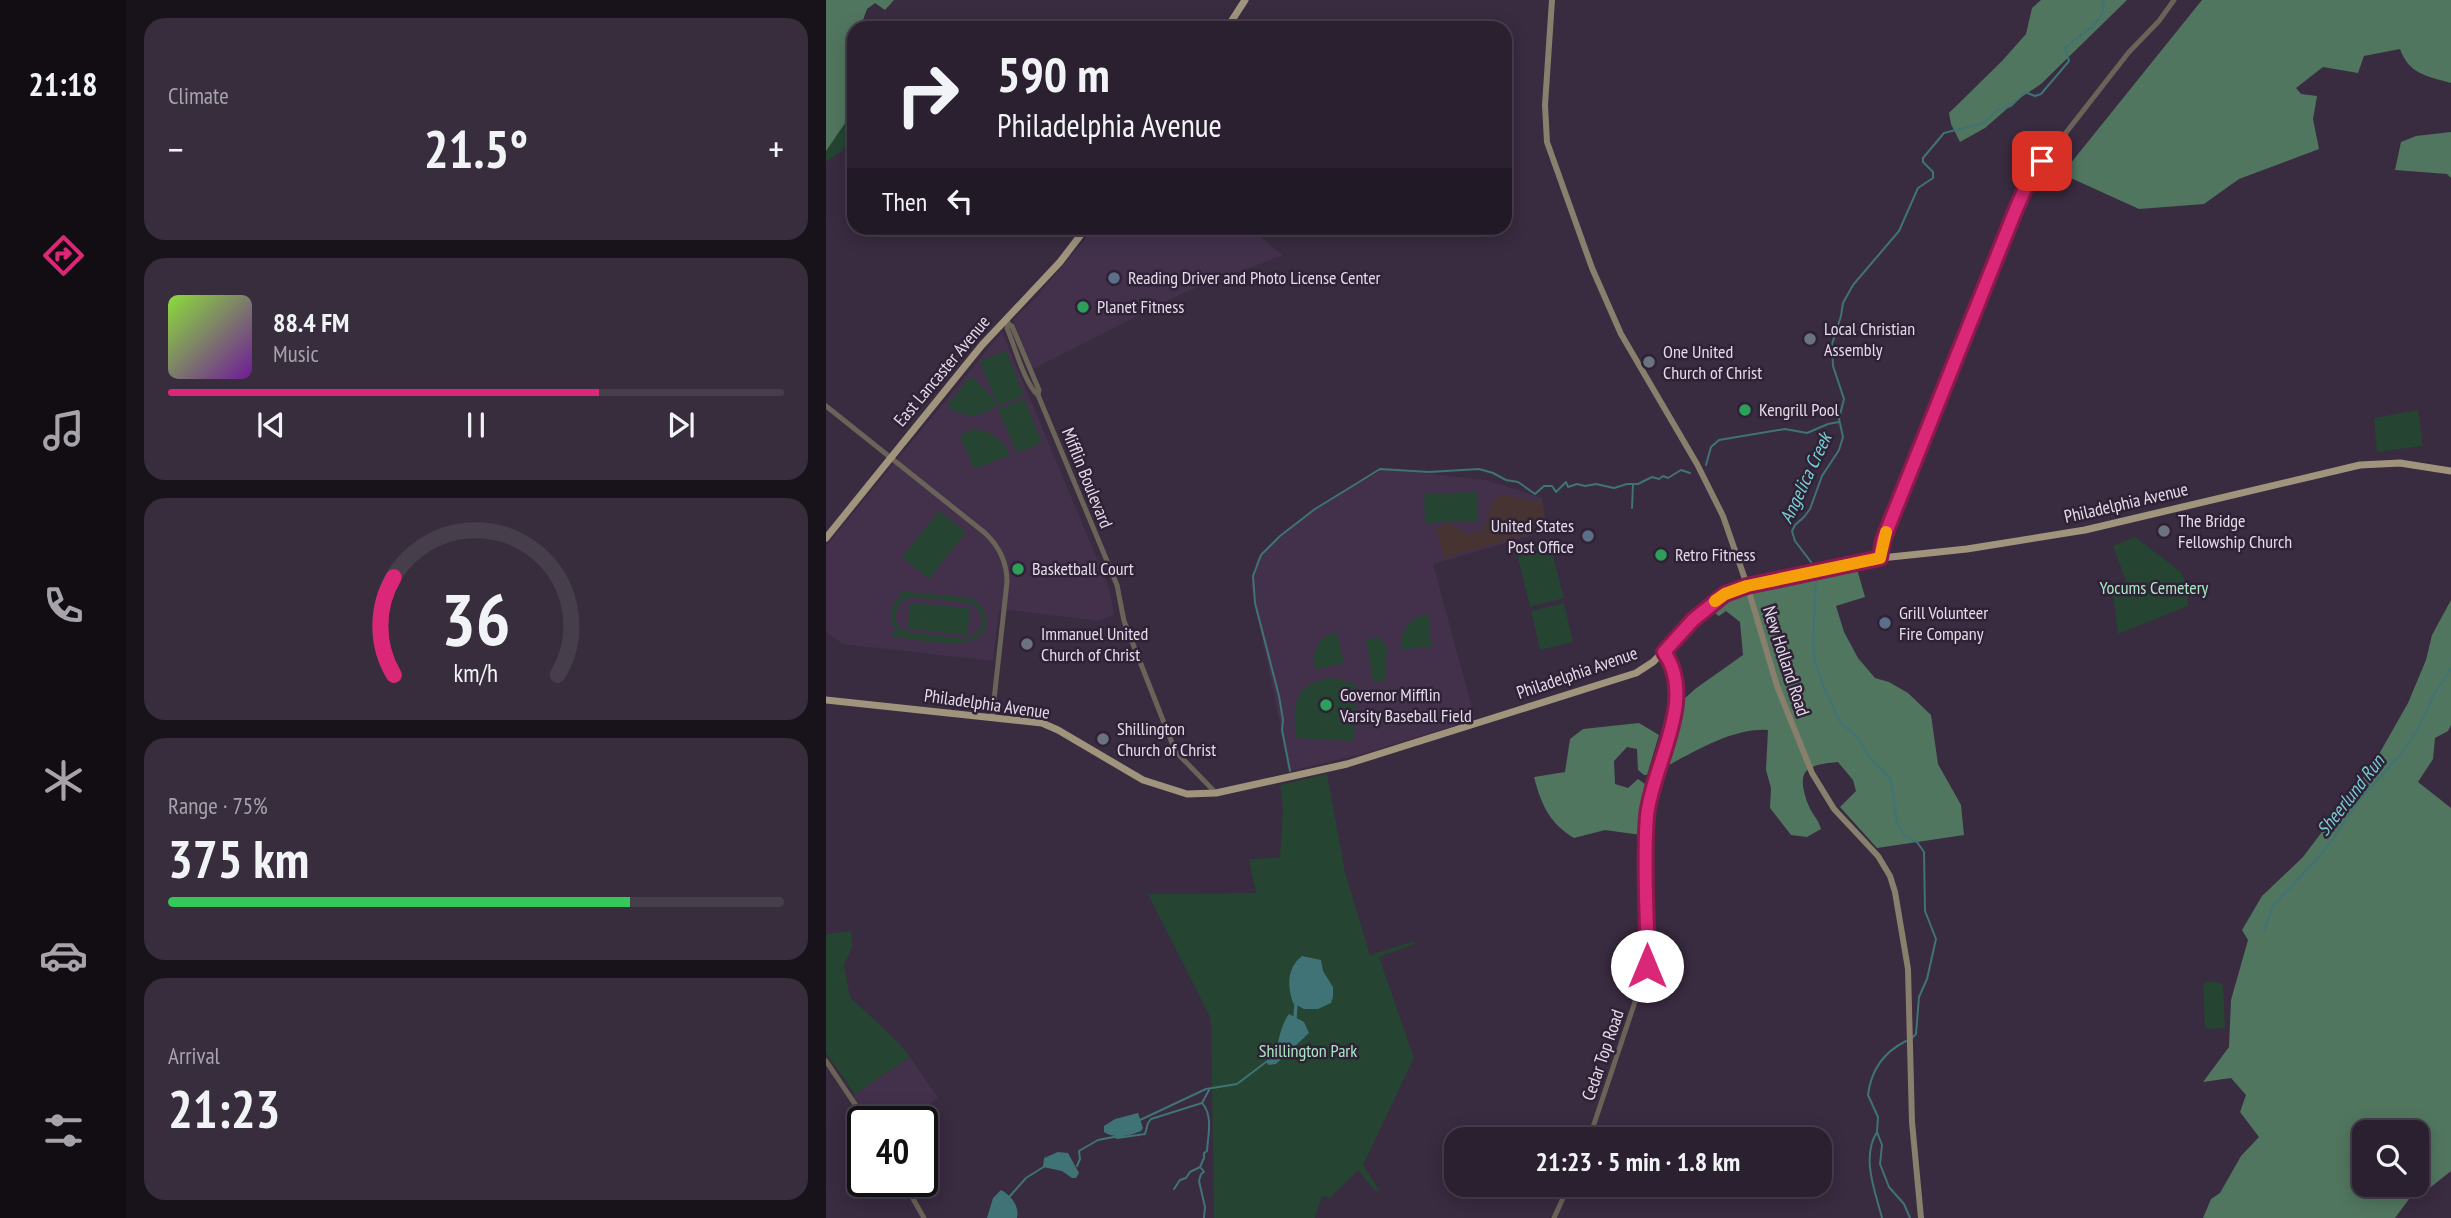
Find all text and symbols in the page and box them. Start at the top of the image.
text: 590 m [997,42,1110,106]
icon: right [882,49,973,140]
text: 21:18 [28,63,98,105]
text: Climate [168,81,229,110]
text: Philadelphia Avenue [997,104,1222,146]
text: 21.5° [424,115,528,182]
text: − [168,124,184,173]
text: + [768,124,784,173]
pin [2012,131,2072,191]
icon: arrive [2023,142,2061,180]
icon: left [941,182,979,220]
text: Then [882,185,927,218]
icon: directions [39,231,88,280]
place label: Reading Driver and Photo License Center [1128,266,1381,289]
marker: Reading Driver and Photo License Center [1106,270,1122,286]
place label: Planet Fitness [1097,295,1184,318]
marker: Planet Fitness [1075,299,1091,315]
text: 88.4 FM [273,306,349,339]
street label: East Lancaster Avenue [889,311,995,431]
place label: Local Christian Assembly [1824,317,1915,361]
marker: Local Christian Assembly [1802,331,1818,347]
text: Music [273,339,319,368]
place label: One United Church of Christ [1663,340,1762,384]
marker: One United Church of Christ [1641,354,1657,370]
place label: Kengrill Pool [1759,398,1839,421]
marker: Kengrill Pool [1737,402,1753,418]
icon: music [39,406,88,455]
icon: previous [252,406,290,444]
icon: pause [457,406,495,444]
icon: next [662,406,700,444]
street label: Mifflin Boulevard [1057,424,1118,531]
water label: Angelica Creek [1774,427,1837,527]
street label: Philadelphia Avenue [2062,477,2190,528]
place label: The Bridge Fellowship Church [2178,509,2292,553]
place label: United States Post Office [1491,514,1574,558]
marker: The Bridge Fellowship Church [2156,523,2172,539]
marker: United States Post Office [1580,528,1596,544]
place label: Retro Fitness [1675,543,1756,566]
marker: Retro Fitness [1653,547,1669,563]
place label: Basketball Court [1032,557,1134,580]
marker: Basketball Court [1010,561,1026,577]
text: 36 [441,571,511,665]
park label: Yocums Cemetery [2100,576,2209,599]
icon: phone [39,581,88,630]
place label: Grill Volunteer Fire Company [1899,601,1988,645]
street label: New Holland Road [1758,603,1815,719]
marker: Grill Volunteer Fire Company [1877,615,1893,631]
place label: Immanuel United Church of Christ [1041,622,1148,666]
marker: Immanuel United Church of Christ [1019,636,1035,652]
street label: Philadelphia Avenue [1513,641,1640,704]
text: km/h [454,657,498,689]
street label: Philadelphia Avenue [923,683,1051,724]
place label: Governor Mifflin Varsity Baseball Field [1339,683,1472,727]
marker: Governor Mifflin Varsity Baseball Field [1318,697,1334,713]
place label: Shillington Church of Christ [1117,717,1216,761]
marker: Shillington Church of Christ [1095,731,1111,747]
water label: Sheerlund Run [2311,748,2390,840]
icon: climate [39,756,88,805]
text: Range · 75% [168,791,268,820]
text: 375 km [168,825,309,892]
position arrow [1610,929,1684,1003]
icon: car [39,931,88,980]
street label: Cedar Top Road [1576,1006,1629,1103]
park label: Shillington Park [1259,1039,1357,1062]
text: Arrival [168,1041,220,1070]
text: 21:23 [168,1075,280,1142]
icon: filters [39,1106,88,1155]
speed limit sign: 40 [847,1106,938,1197]
map controls [2352,1120,2429,1197]
button: search [2352,1120,2429,1197]
text: 21:23 · 5 min · 1.8 km [1536,1145,1740,1178]

